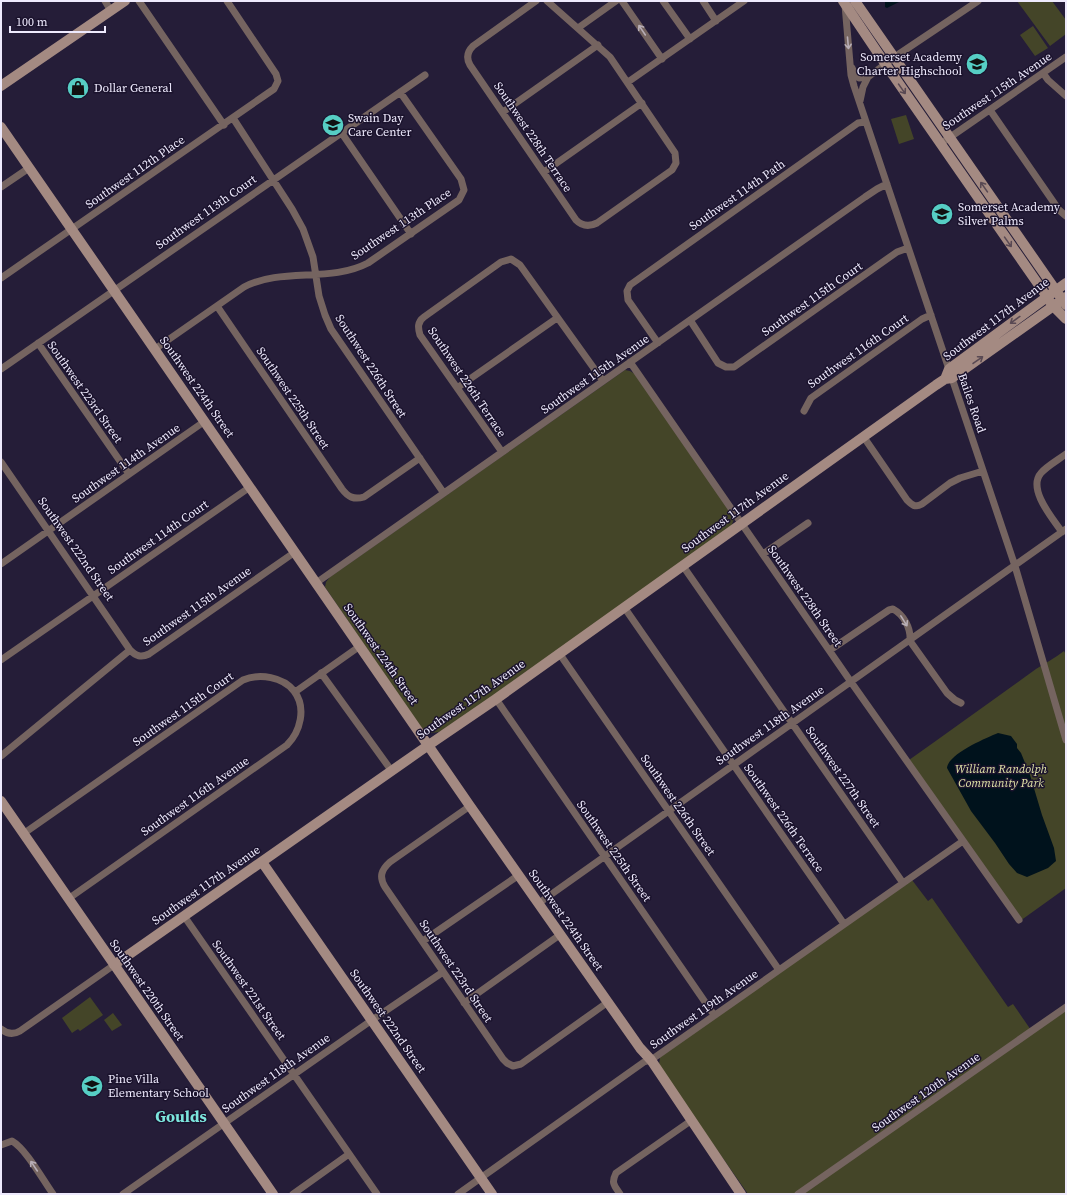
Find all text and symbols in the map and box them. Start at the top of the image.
scale bar [10,8,105,34]
text: 100 m [16,14,48,30]
one-way arrow [638,25,646,36]
one-way arrow [845,36,852,49]
street label: Southwest 115th Avenue [939,48,1055,134]
place label: Somerset Academy Charter Highschool [857,49,963,79]
school or university icon: Somerset Academy Charter Highschool [964,51,990,77]
shop icon: Dollar General [65,75,91,101]
street label: Southwest 228th Terrace [490,79,576,195]
place label: Dollar General [94,80,173,96]
one-way arrow [898,83,906,94]
place label: Swain Day Care Center [348,110,412,140]
school or university icon: Swain Day Care Center [320,112,346,138]
street label: Southwest 112th Place [82,132,188,212]
street label: Southwest 114th Path [686,156,788,234]
street label: Southwest 113th Court [152,171,260,253]
one-way arrow [980,182,988,193]
street label: Southwest 113th Place [348,184,454,264]
place label: Somerset Academy Silver Palms [958,199,1061,229]
school or university icon: Somerset Academy Silver Palms [929,201,955,227]
one-way arrow [1004,236,1012,247]
street label: Southwest 115th Court [758,258,866,340]
street label: Southwest 117th Avenue [940,274,1052,364]
street label: Southwest 116th Court [804,310,912,392]
street label: Southwest 226th Street [332,311,411,421]
one-way arrow [1010,316,1021,324]
street label: Southwest 226th Terrace [424,324,510,440]
street label: Southwest 115th Avenue [538,331,652,417]
street label: Southwest 224th Street [156,333,238,441]
street label: Southwest 223rd Street [44,338,126,446]
street label: Southwest 225th Street [253,344,333,452]
one-way arrow [972,356,983,364]
street label: Bailes Road [954,371,990,435]
street label: Southwest 114th Avenue [69,420,183,506]
street label: Southwest 117th Avenue [678,468,792,556]
street label: Southwest 222nd Street [34,494,118,604]
street label: Southwest 114th Court [104,496,212,578]
street label: Southwest 228th Street [764,542,846,650]
street label: Southwest 115th Avenue [140,563,254,649]
street label: Southwest 224th Street [340,600,422,708]
one-way arrow [901,615,909,627]
street label: Southwest 117th Avenue [414,656,528,742]
street label: Southwest 115th Court [129,668,237,750]
street label: Southwest 118th Avenue [713,682,827,768]
street label: Southwest 227th Street [802,723,884,831]
street label: Southwest 226th Street [637,751,719,859]
street label: Southwest 116th Avenue [138,753,252,839]
street label: Southwest 226th Terrace [740,760,828,876]
park label: William Randolph Community Park [955,761,1048,791]
street label: Southwest 225th Street [573,797,655,905]
street label: Southwest 117th Avenue [149,842,263,928]
street label: Southwest 224th Street [525,866,607,974]
street label: Southwest 223rd Street [416,916,496,1026]
street label: Southwest 220th Street [106,936,188,1044]
street label: Southwest 221st Street [209,937,290,1043]
street label: Southwest 222nd Street [346,966,430,1076]
street label: Southwest 119th Avenue [647,966,761,1052]
street label: Southwest 118th Avenue [219,1030,333,1116]
street label: Southwest 120th Avenue [869,1049,983,1135]
place label: Pine Villa Elementary School [108,1071,209,1101]
school or university icon: Pine Villa Elementary School [79,1073,105,1099]
district label: Goulds [155,1105,207,1127]
one-way arrow [30,1161,38,1172]

